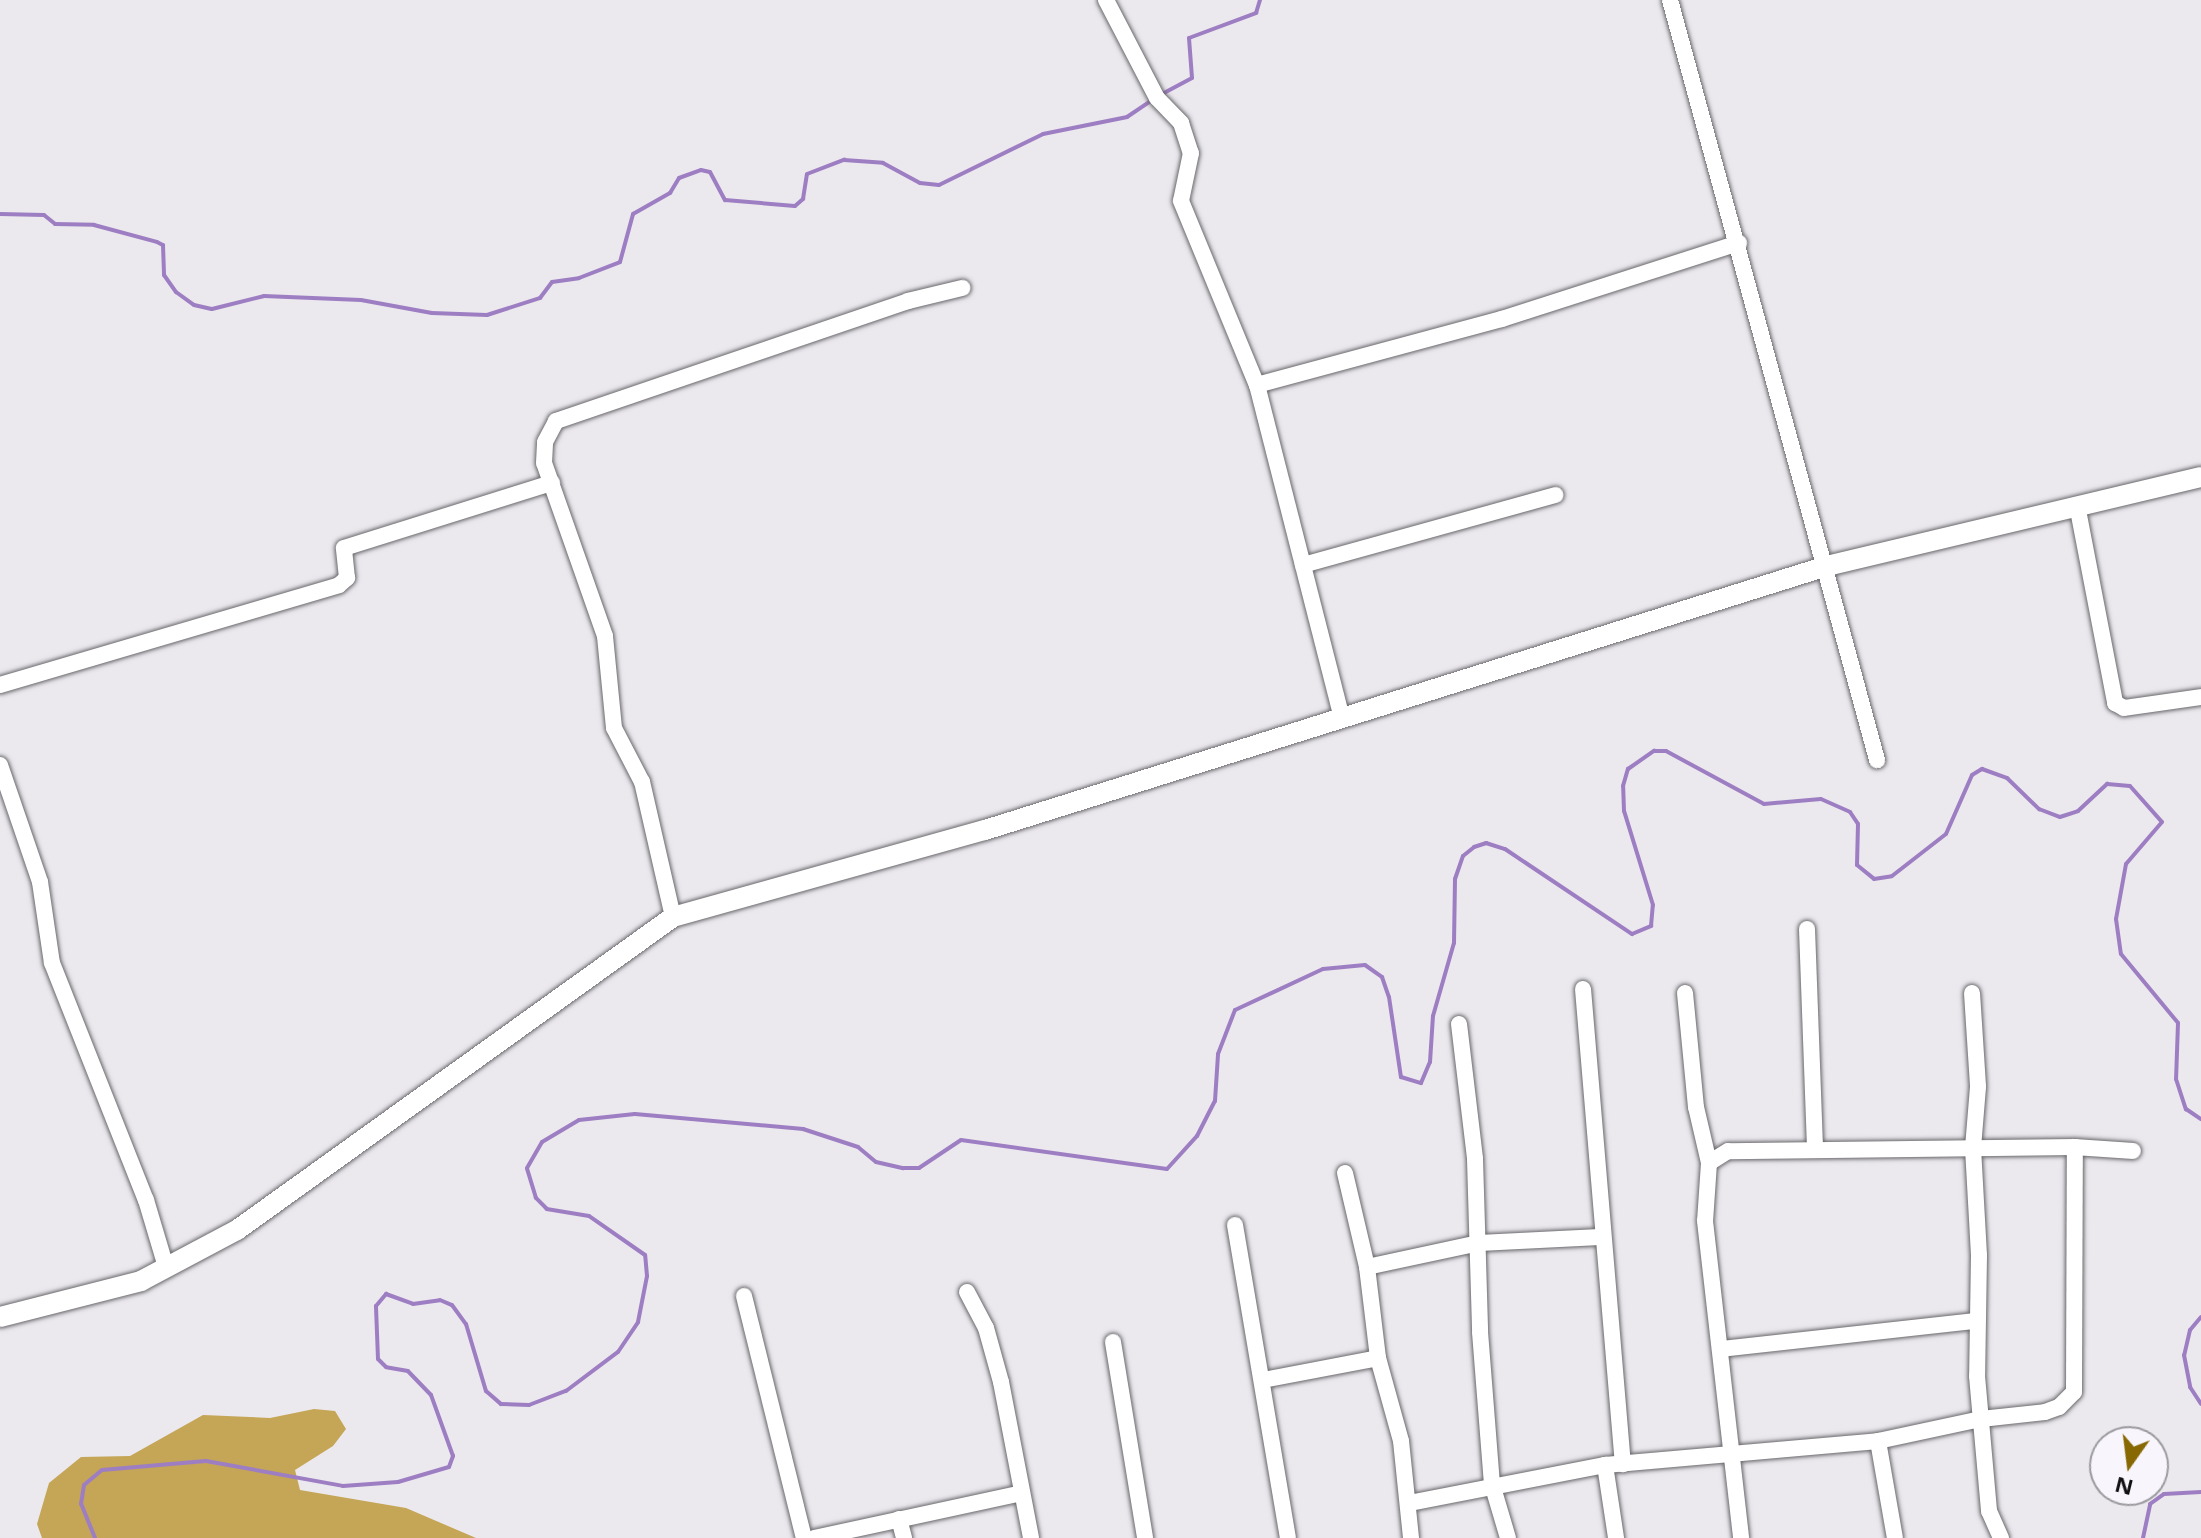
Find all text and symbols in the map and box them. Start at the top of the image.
north arrow [2089,1426,2169,1506]
text: N [2111,1471,2136,1504]

